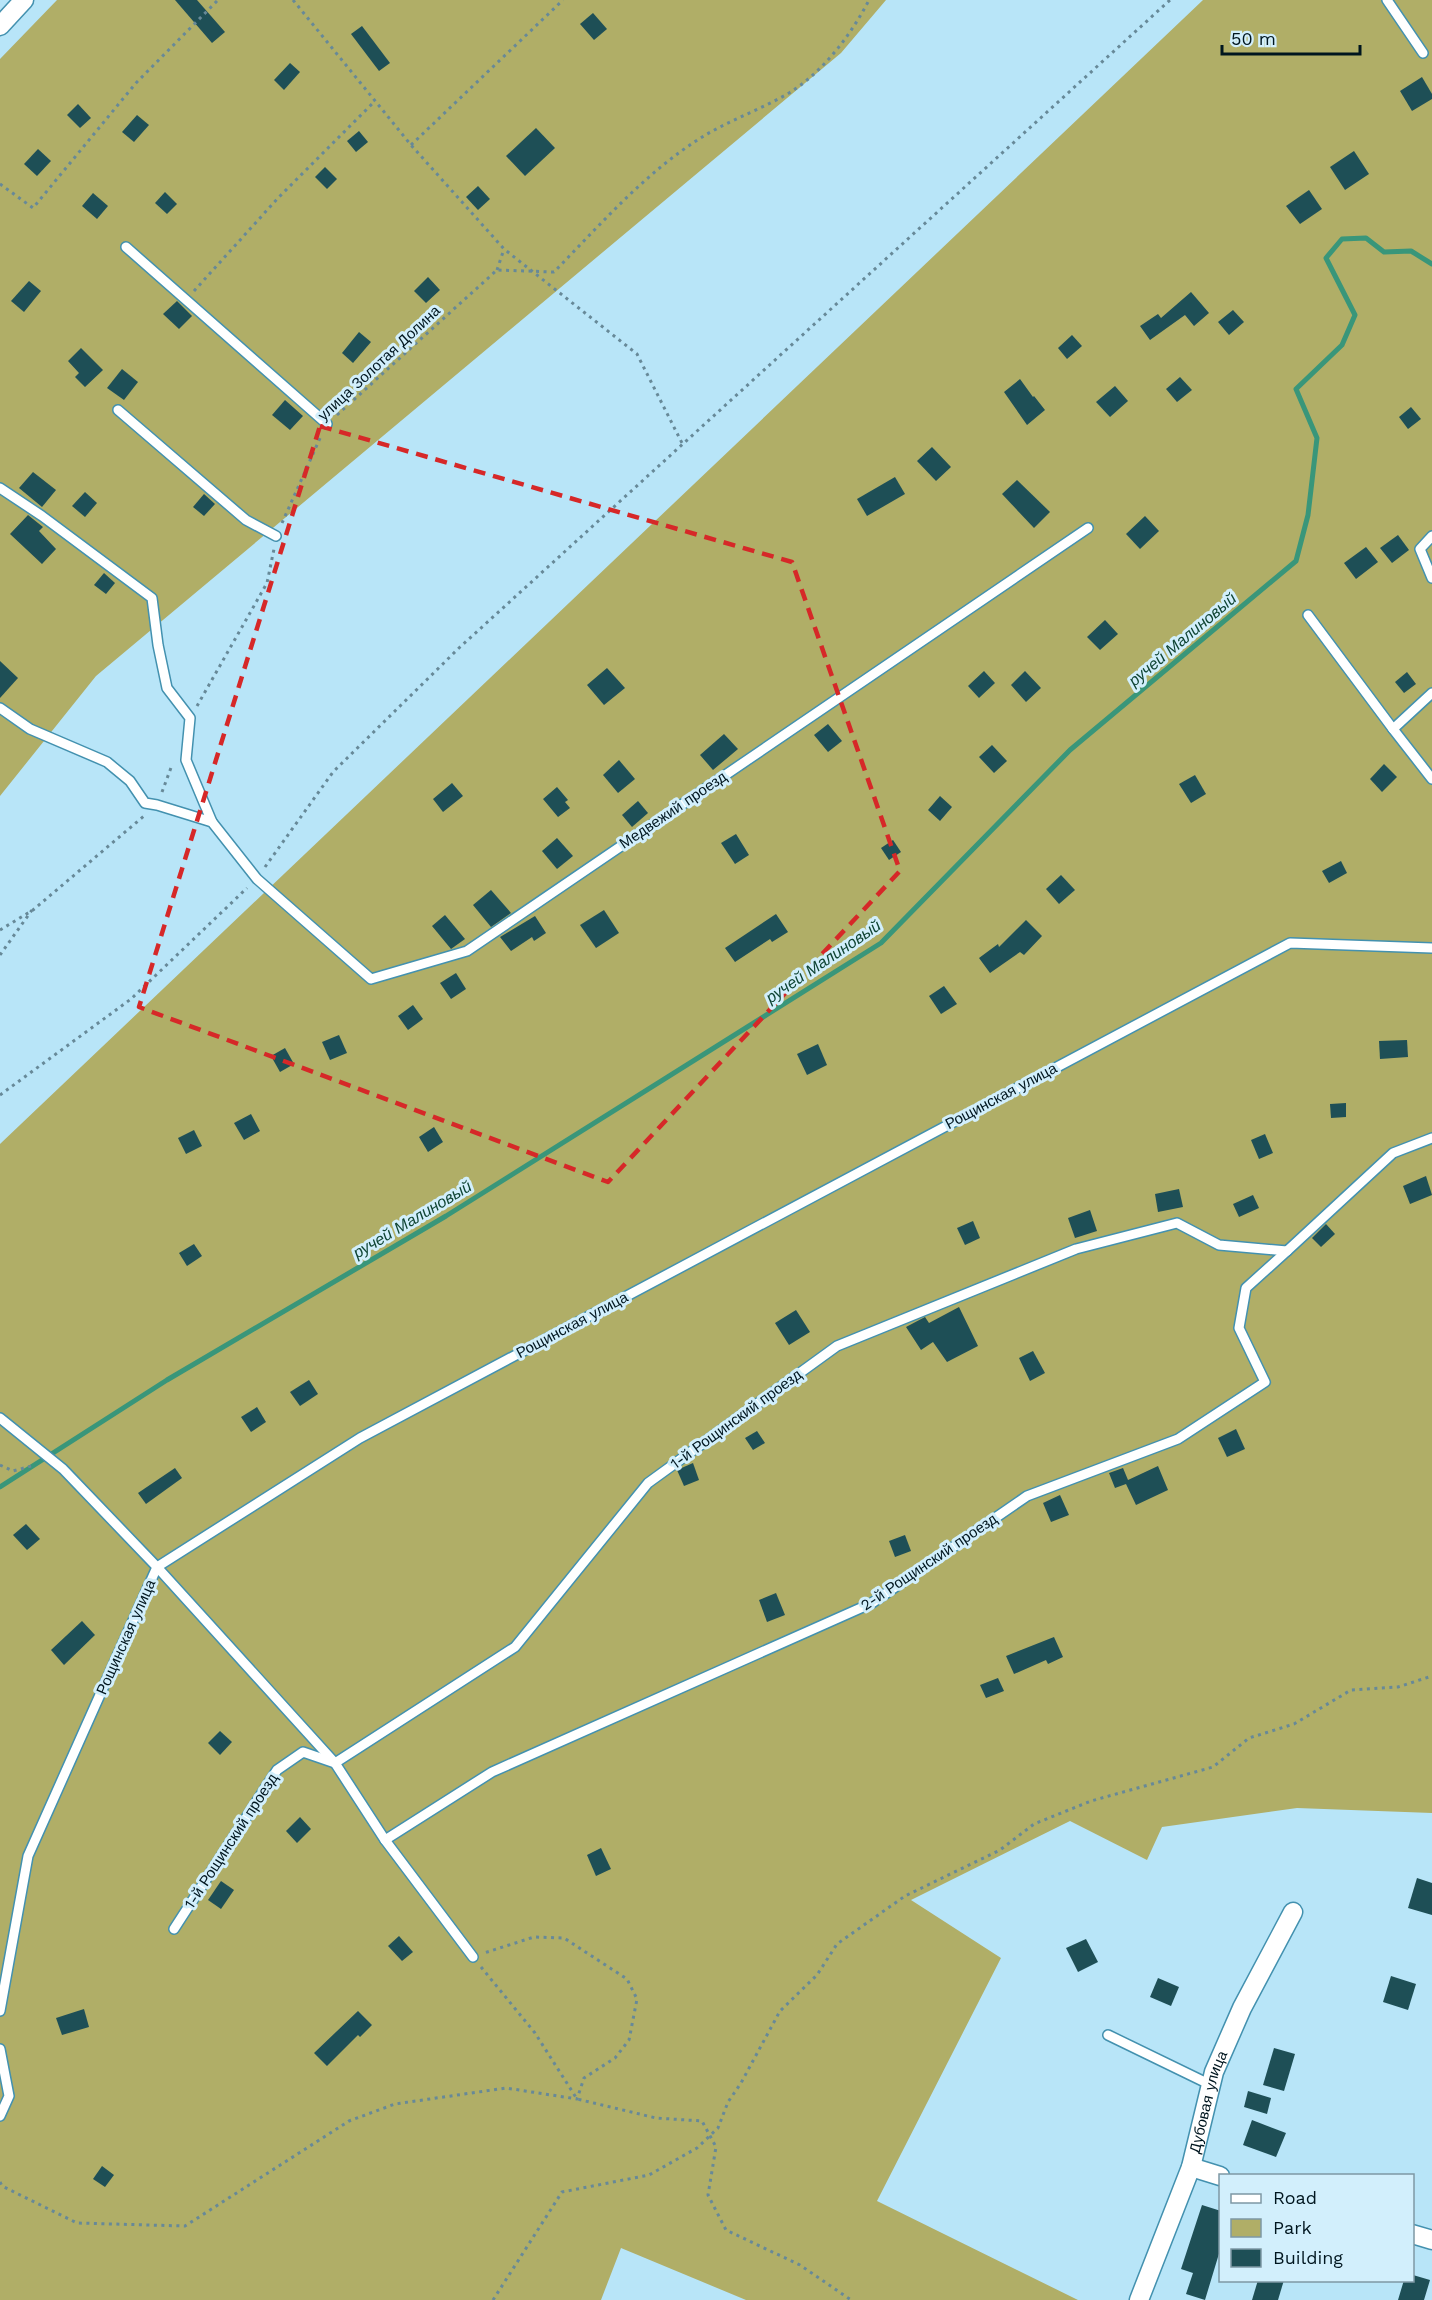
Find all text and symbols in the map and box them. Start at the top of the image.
scale bar [1222,18,1360,56]
text: 50 m [1231,28,1276,49]
street label: улица Золотая Долина [314,301,444,424]
water label: ручей Малиновый [1124,589,1240,691]
street label: Медвежий проезд [616,767,730,853]
water label: ручей Малиновый [761,916,885,1008]
street label: Рощинская улица [942,1059,1061,1133]
water label: ручей Малиновый [349,1177,475,1263]
street label: Рощинская улица [513,1288,632,1362]
street label: 1-й Рощинский проезд [667,1365,805,1473]
street label: 2-й Рощинский проезд [858,1510,1001,1614]
street label: Рощинская улица [93,1576,160,1697]
street label: 1-й Рощинский проезд [180,1770,282,1912]
street label: Дубовая улица [1186,2047,1231,2155]
legend [1219,2174,1414,2282]
text: Road [1273,2187,1317,2208]
text: Park [1273,2217,1312,2238]
text: Building [1273,2247,1343,2268]

